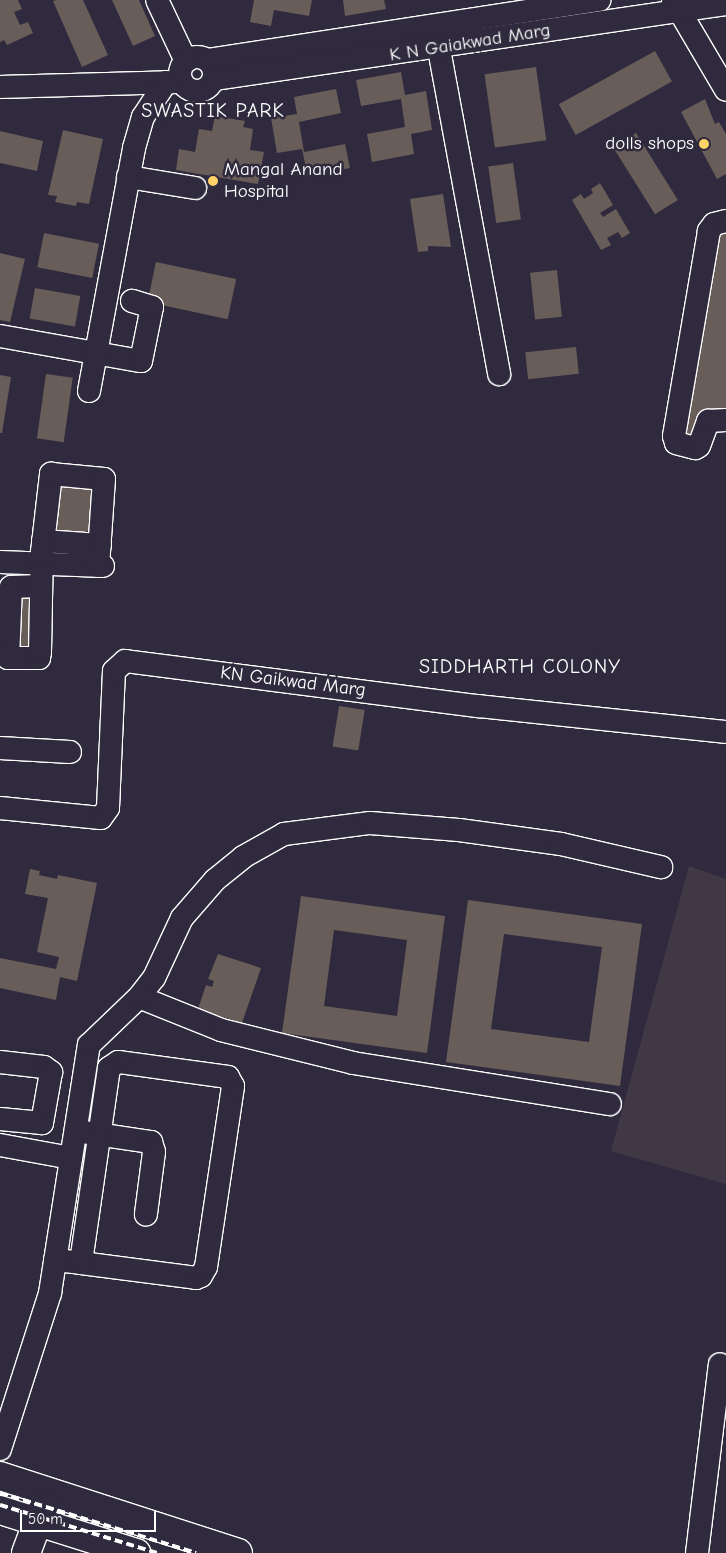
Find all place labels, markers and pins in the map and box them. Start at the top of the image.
place label: dolls shops [605,133,694,155]
marker: dolls shops [698,138,710,150]
place label: Mangal Anand Hospital [224,159,343,203]
marker: Mangal Anand Hospital [206,174,220,188]

